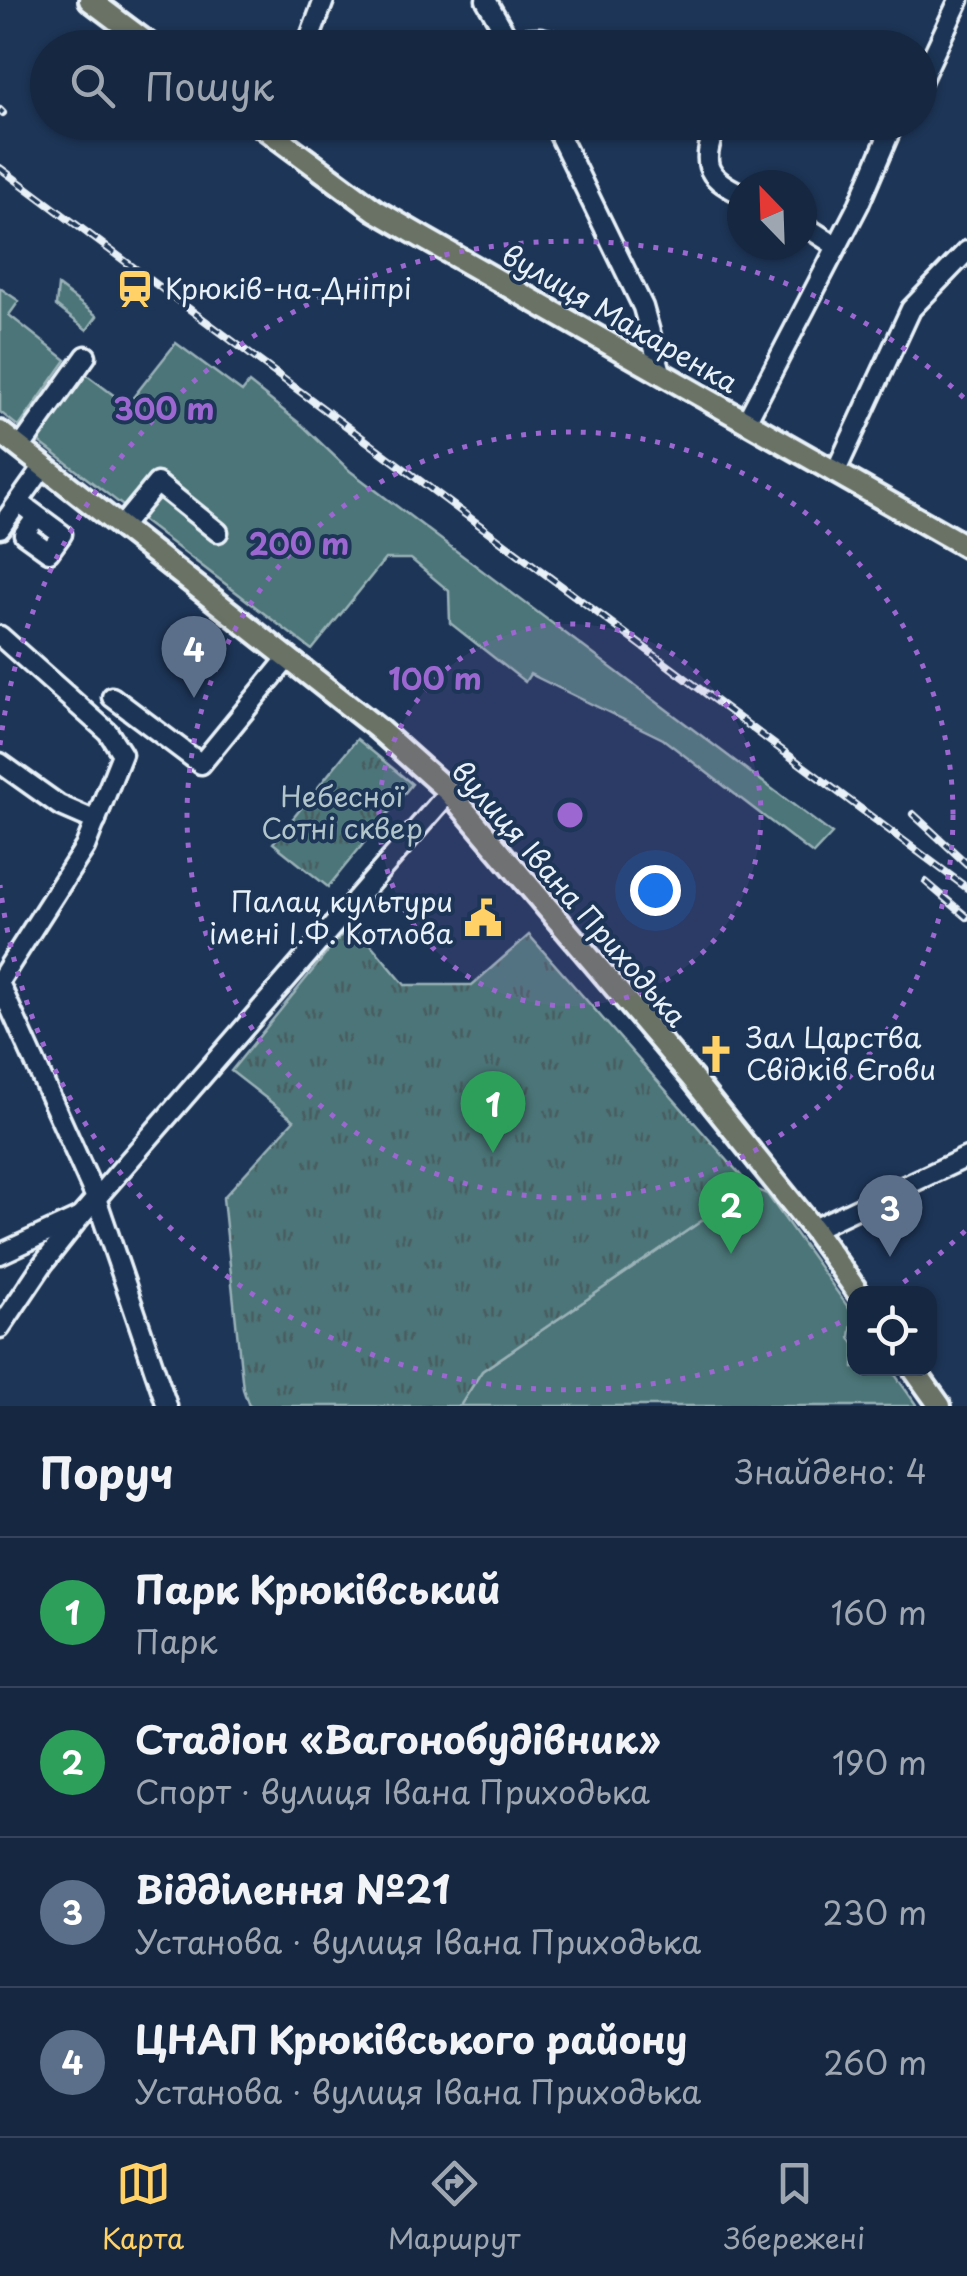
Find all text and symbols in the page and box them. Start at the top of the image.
search box [30,30,937,140]
text: Пошук [145,57,274,114]
icon: search [65,58,120,113]
north arrow [727,170,817,260]
street label: вулиця Макаренка [495,232,747,403]
place label: Крюків-на-Дніпрі [165,266,412,309]
station icon: Крюків-на-Дніпрі [114,268,156,310]
text: 300 m [113,385,215,430]
text: 200 m [249,520,349,565]
pin: 4 [162,616,226,698]
text: 100 m [388,655,482,700]
street label: вулиця Івана Приходька [442,750,699,1036]
park label: Небесної Сотні сквер [261,774,423,849]
centre of rings [552,797,588,833]
your location [630,865,681,916]
place label: Палац культури імені І.Ф. Котлова [209,879,454,954]
public building icon: Палац культури імені І.Ф. Котлова [462,897,504,939]
place label: Зал Царства Свідків Єгови [746,1015,936,1090]
church icon: Зал Царства Свідків Єгови [695,1033,737,1075]
pin: 1 [460,1070,526,1153]
pin: 2 [698,1172,764,1254]
pin: 3 [858,1174,922,1257]
map controls [847,1286,937,1376]
button: locate [847,1286,937,1376]
text: Поруч [40,1440,174,1503]
text: Знайдено: 4 [735,1447,927,1495]
text: Парк Крюківський [135,1560,501,1617]
text: 1 [65,1588,80,1636]
text: 160 m [831,1588,927,1636]
text: Парк [135,1617,218,1665]
text: Стадіон «Вагонобудівник» [135,1710,661,1767]
text: 2 [61,1738,84,1786]
text: 190 m [832,1738,927,1786]
text: Спорт · вулиця Івана Приходька [135,1767,650,1815]
text: Відділення №21 [135,1860,450,1917]
text: 3 [62,1888,83,1936]
text: 230 m [822,1888,927,1936]
text: Установа · вулиця Івана Приходька [135,1917,701,1965]
text: ЦНАП Крюківського району [135,2010,687,2067]
text: 4 [62,2038,83,2086]
text: 260 m [823,2038,927,2086]
text: Установа · вулиця Івана Приходька [135,2067,701,2115]
tab: Карта [102,2156,184,2259]
tab: Маршрут [388,2156,520,2259]
tab: Збережені [724,2156,865,2259]

